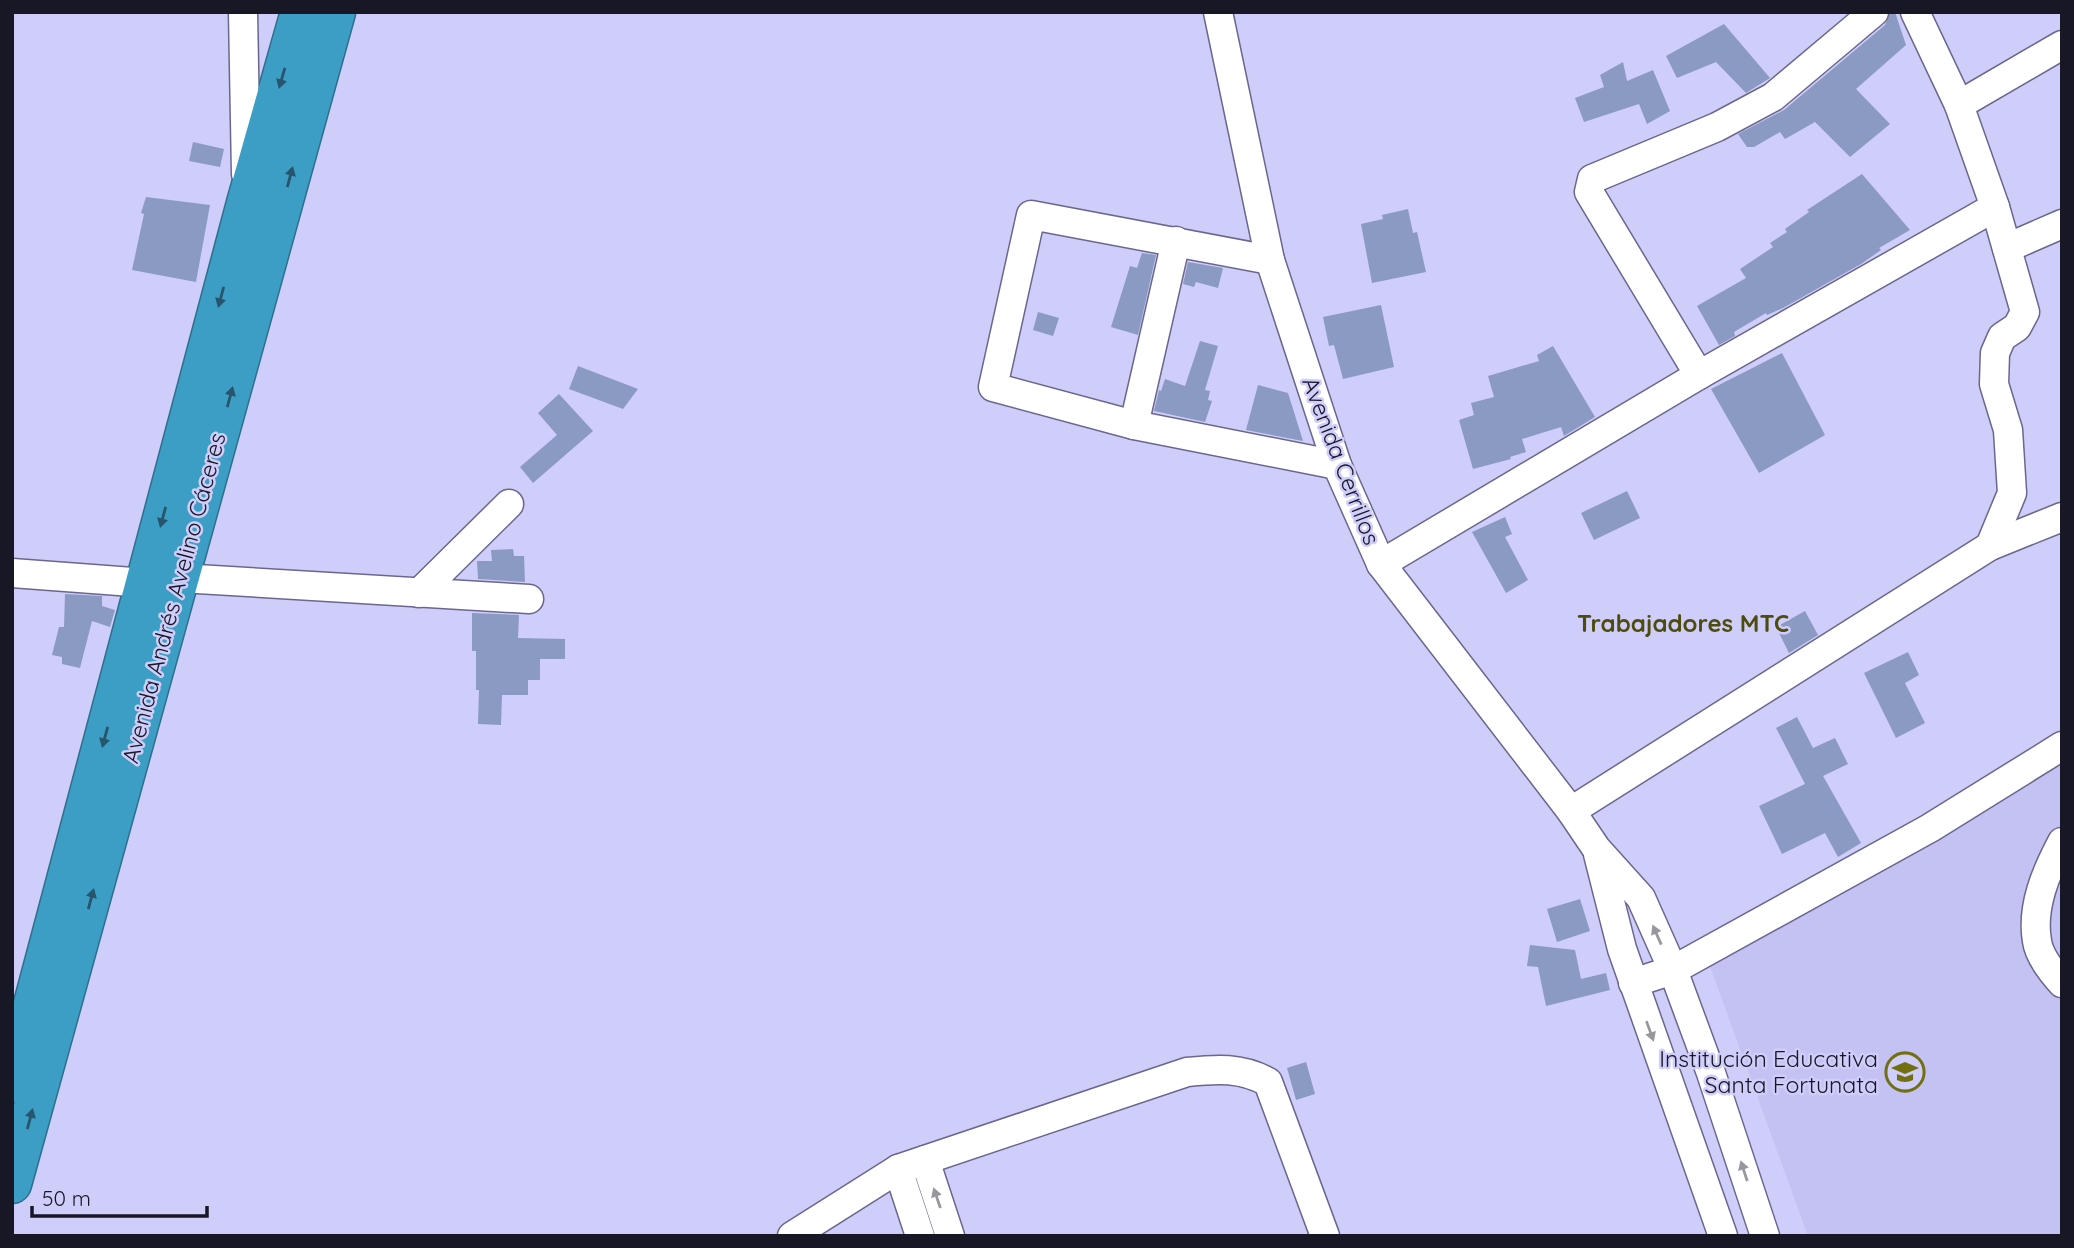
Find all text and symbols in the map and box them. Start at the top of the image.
one-way arrow [276,67,287,89]
one-way arrow [286,167,296,188]
one-way arrow [216,287,226,308]
street label: Avenida Cerrillos [1296,373,1387,549]
one-way arrow [225,386,236,408]
street label: Avenida Andrés Avelino Cáceres [115,429,232,766]
one-way arrow [157,506,168,528]
district label: Trabajadores MTC [1577,608,1789,638]
one-way arrow [99,727,109,748]
one-way arrow [86,888,97,910]
one-way arrow [1651,924,1662,945]
one-way arrow [1645,1020,1656,1041]
place label: Institución Educativa Santa Fortunata [1659,1044,1878,1099]
school or university icon: Institución Educativa Santa Fortunata [1884,1051,1926,1093]
one-way arrow [26,1108,36,1129]
one-way arrow [1738,1160,1749,1181]
scale bar [32,1174,206,1218]
text: 50 m [42,1185,91,1211]
one-way arrow [931,1187,942,1208]

